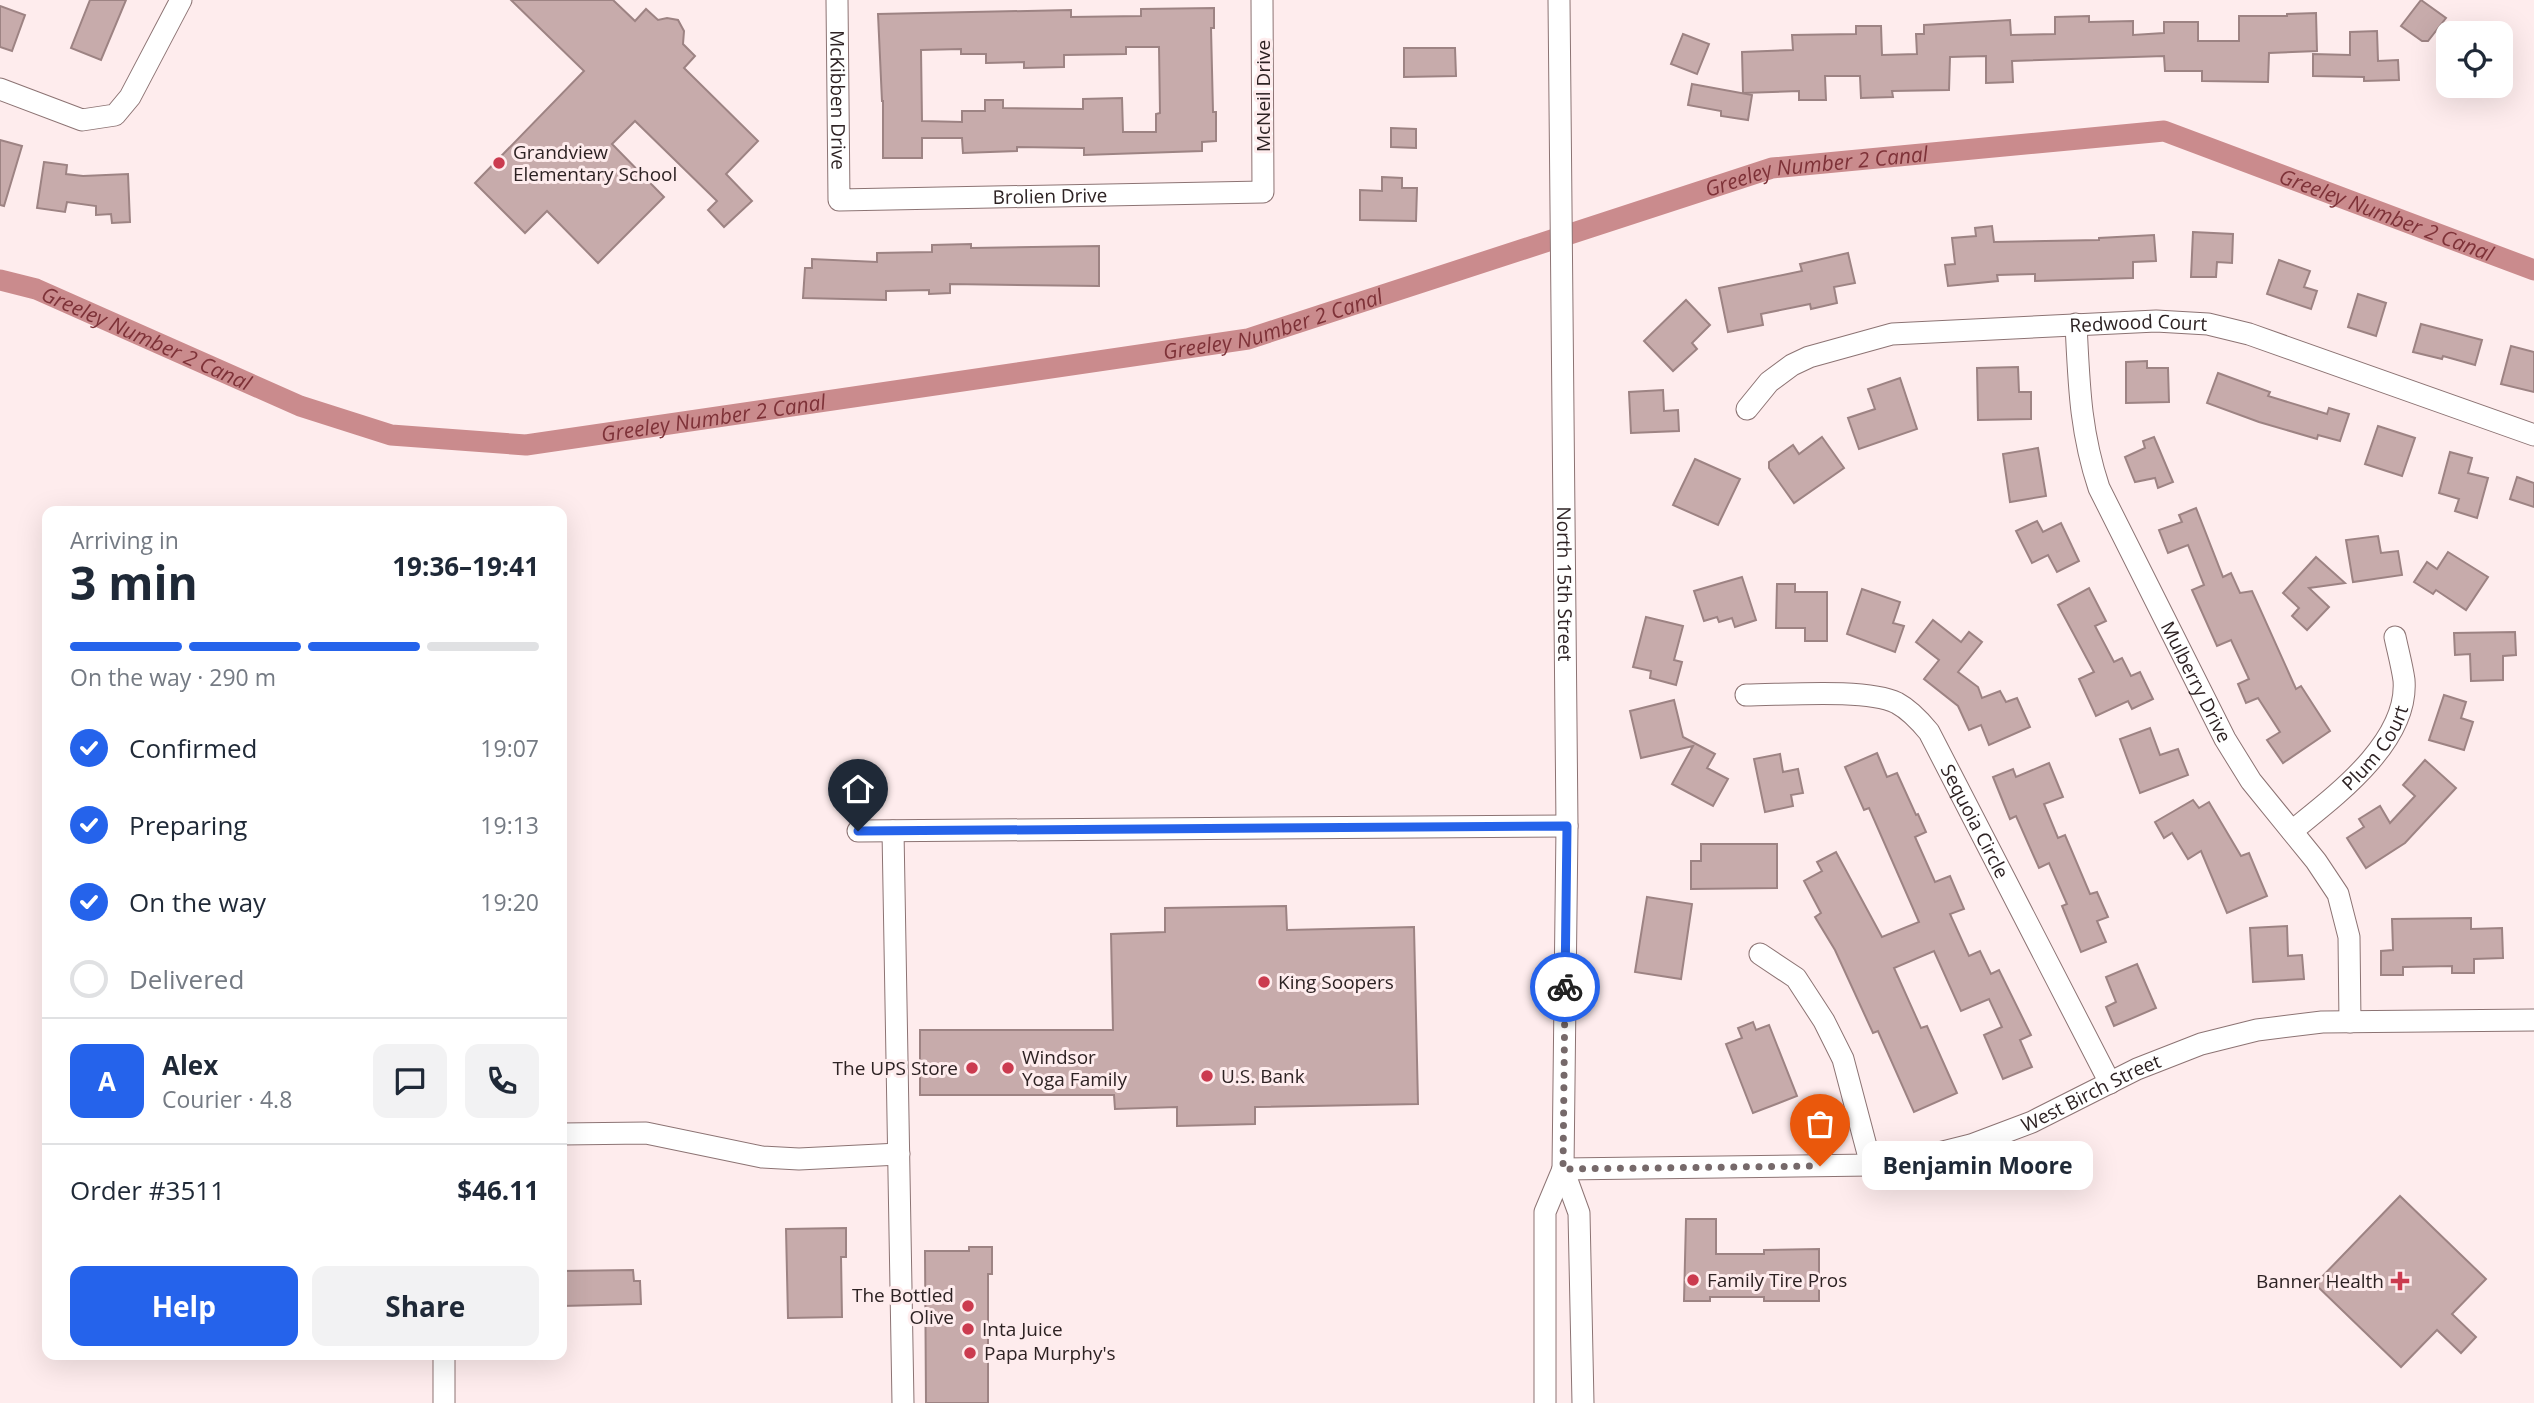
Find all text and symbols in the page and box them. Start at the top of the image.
map controls [2436,21,2513,98]
button: locate [2436,21,2513,98]
street label: McKibben Drive [824,30,852,170]
street label: McNeil Drive [1250,40,1276,152]
place label: Grandview Elementary School [513,139,677,187]
water label: Greeley Number 2 Canal [1701,139,1930,203]
marker: Grandview Elementary School [491,155,507,171]
water label: Greeley Number 2 Canal [2275,162,2498,268]
street label: Brolien Drive [992,182,1108,210]
water label: Greeley Number 2 Canal [37,279,256,397]
water label: Greeley Number 2 Canal [1161,282,1387,365]
street label: Redwood Court [2069,308,2208,338]
water label: Greeley Number 2 Canal [599,387,828,448]
street label: North 15th Street [1551,506,1578,662]
text: Arriving in [70,524,179,556]
text: 19:36–19:41 [392,548,539,584]
text: 3 min [70,551,198,613]
street label: Mulberry Drive [2155,617,2238,747]
text: On the way · 290 m [70,661,276,693]
street label: Plum Court [2336,702,2414,796]
icon: check [70,729,108,767]
text: Confirmed [129,730,257,766]
text: 19:07 [480,732,539,764]
pin [828,759,888,831]
street label: Sequoia Circle [1935,760,2015,883]
icon: home [839,770,877,808]
icon: check [70,806,108,844]
text: Preparing [129,807,247,843]
text: 19:13 [480,809,539,841]
icon: check [70,883,108,921]
text: On the way [129,884,266,920]
text: 19:20 [480,886,539,918]
courier [1530,952,1600,1022]
text: Delivered [129,961,244,997]
icon: bike [1546,968,1584,1006]
place label: King Soopers [1278,969,1394,995]
marker: King Soopers [1256,974,1272,990]
button: chat [373,1044,447,1118]
button: phone [465,1044,539,1118]
place label: Windsor Yoga Family [1022,1044,1127,1092]
text: Alex [162,1047,218,1083]
street label: West Birch Street [2017,1048,2165,1138]
place label: The UPS Store [833,1055,958,1081]
marker: The UPS Store [964,1060,980,1076]
marker: Windsor Yoga Family [1000,1060,1016,1076]
text: A [98,1063,116,1099]
place label: U.S. Bank [1221,1063,1305,1089]
marker: U.S. Bank [1199,1068,1215,1084]
text: Courier · 4.8 [162,1083,292,1115]
pin [1790,1094,1850,1166]
icon: bag [1801,1105,1839,1143]
callout: Benjamin Moore [1862,1142,2093,1190]
text: Benjamin Moore [1883,1149,2072,1181]
text: Order #3511 [70,1172,225,1208]
text: $46.11 [457,1172,539,1208]
button: Help [70,1266,298,1346]
button: Share [312,1266,539,1346]
place label: Family Tire Pros [1707,1267,1847,1293]
place label: Banner Health [2256,1268,2384,1294]
marker: Banner Health [2390,1271,2410,1291]
marker: Family Tire Pros [1685,1272,1701,1288]
place label: The Bottled Olive [852,1282,954,1330]
marker: The Bottled Olive [960,1298,976,1314]
place label: Inta Juice [982,1316,1063,1342]
marker: Inta Juice [960,1321,976,1337]
place label: Papa Murphy's [984,1340,1116,1366]
marker: Papa Murphy's [962,1345,978,1361]

